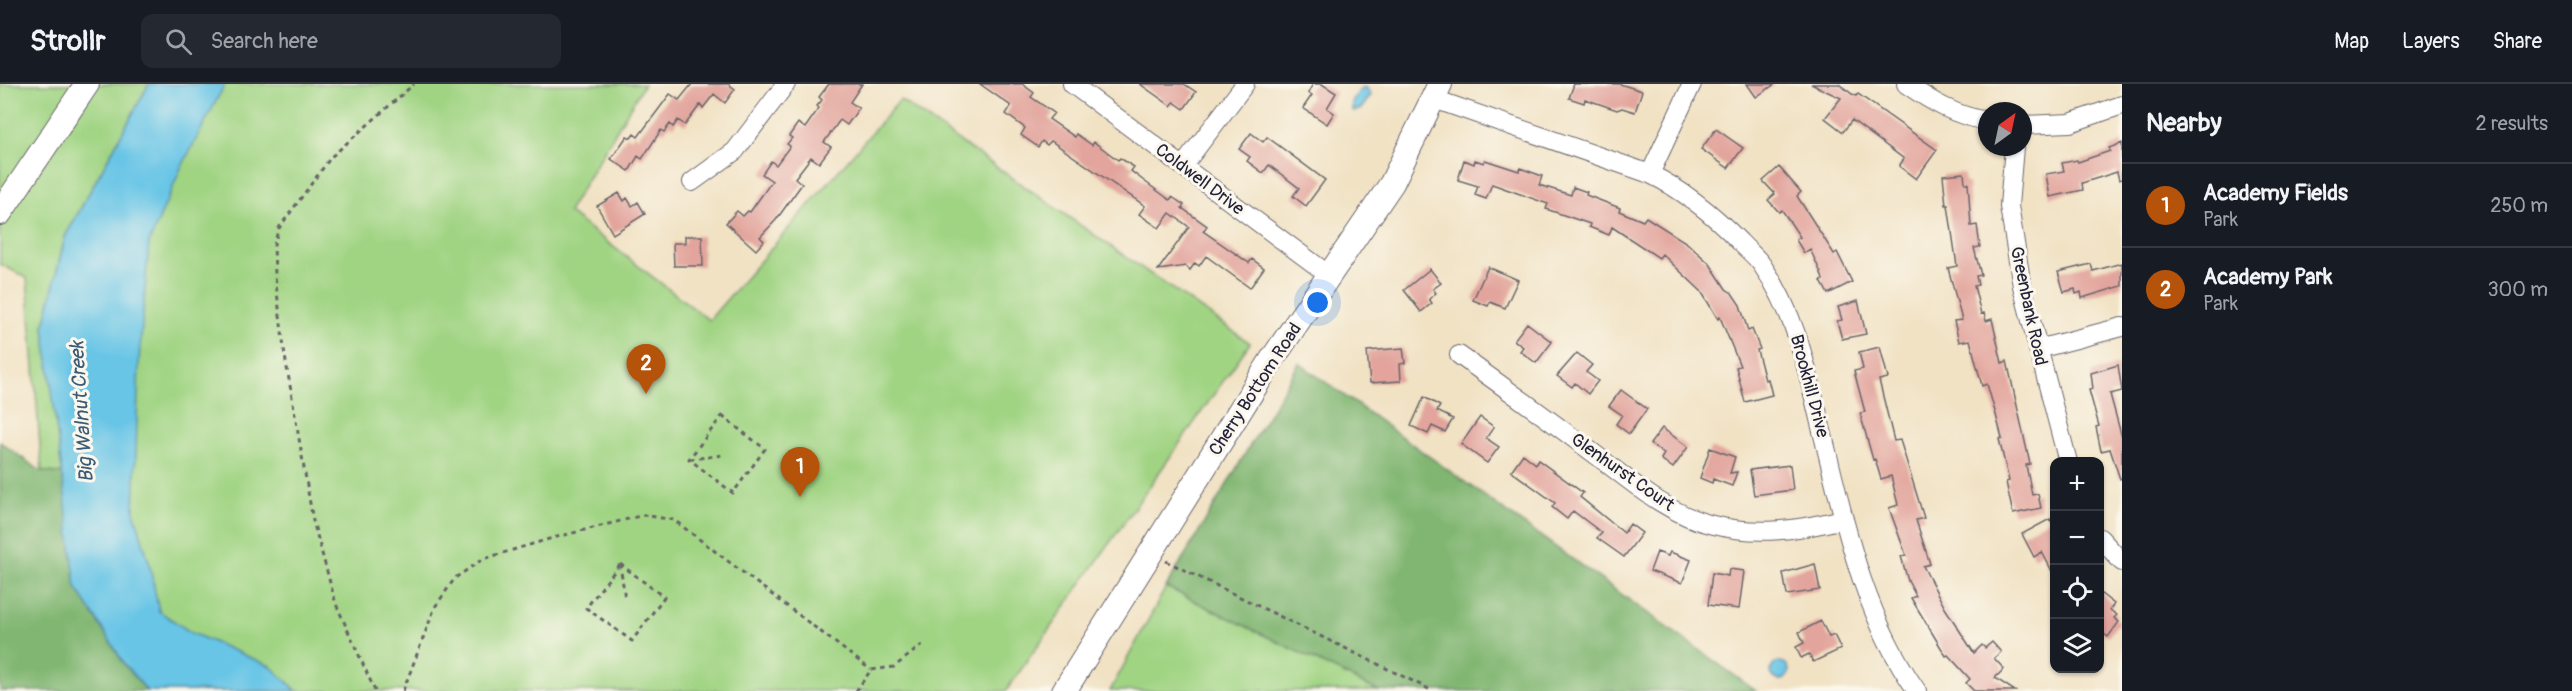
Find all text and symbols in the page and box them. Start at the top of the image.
search box [141,14,561,68]
text: Strollr [30,24,105,59]
icon: search [162,25,195,58]
text: Search here [210,27,318,55]
text: Map [2334,28,2369,55]
text: Layers [2402,28,2460,55]
text: Share [2493,28,2542,55]
north arrow [1978,102,2032,156]
text: Nearby [2146,107,2222,139]
text: 2 results [2476,111,2548,136]
street label: Coldwell Drive [1151,138,1249,220]
text: Academy Fields [2203,179,2348,207]
text: 1 [2162,193,2169,218]
text: 250 m [2490,193,2548,218]
text: Park [2203,207,2238,232]
street label: Greenbank Road [2005,244,2052,368]
text: Academy Park [2203,263,2333,291]
text: 2 [2160,277,2171,302]
text: 300 m [2487,277,2548,302]
your location [1303,288,1332,317]
text: Park [2203,291,2238,316]
street label: Cherry Bottom Road [1204,319,1307,460]
street label: Brookhill Drive [1785,332,1834,440]
water label: Big Walnut Creek [64,339,99,483]
pin: 2 [626,344,666,394]
street label: Glenhurst Court [1566,428,1680,517]
pin: 1 [780,448,820,497]
map controls [2050,457,2104,673]
button: + [2050,457,2104,511]
button: − [2050,511,2104,565]
button: locate [2050,565,2104,619]
button: layers [2050,619,2104,673]

